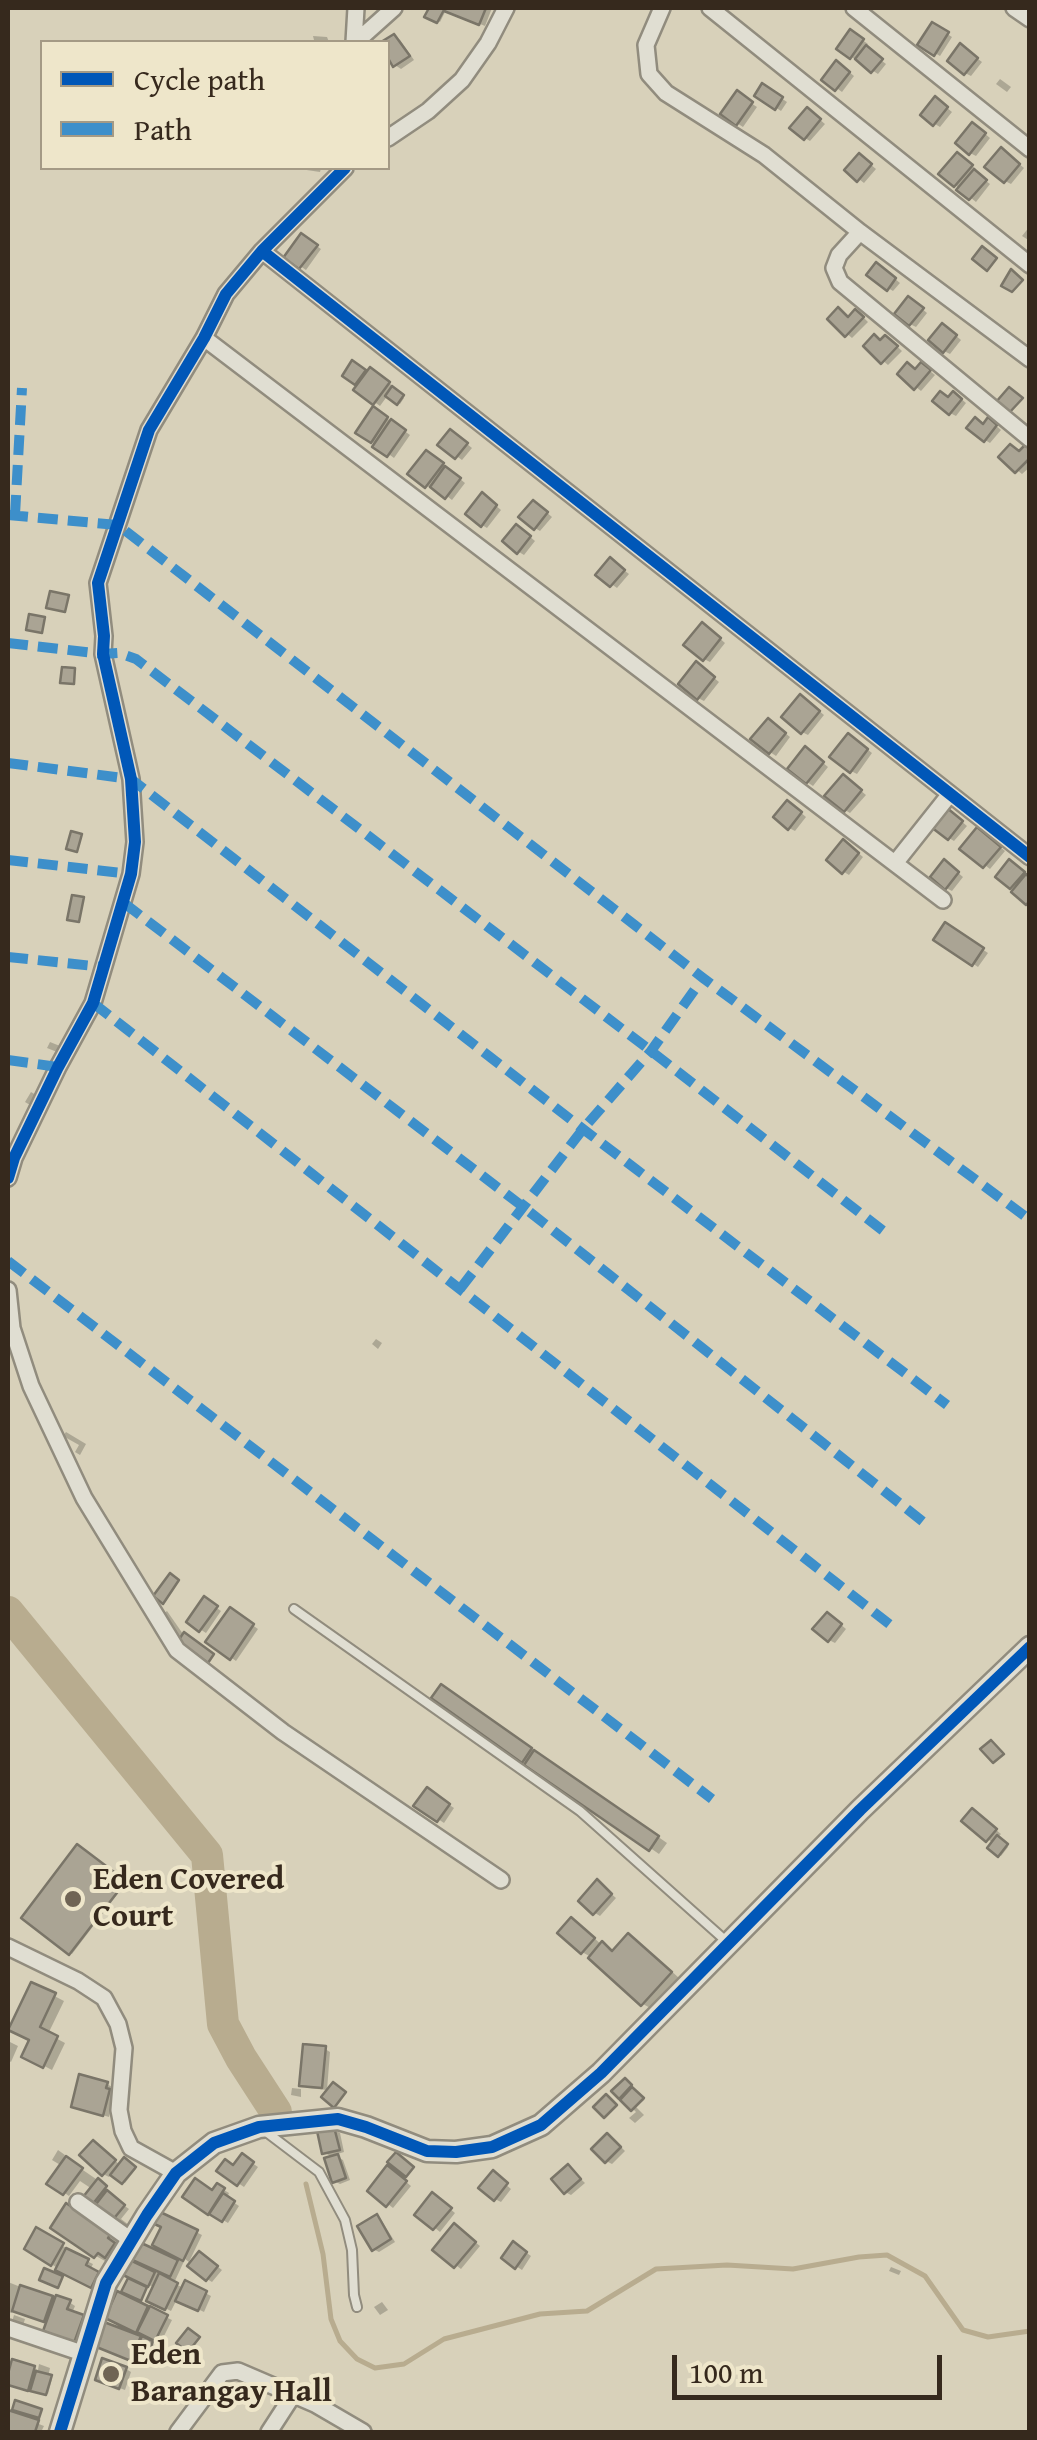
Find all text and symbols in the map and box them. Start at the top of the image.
legend [40,40,390,170]
text: Cycle path [134,57,265,101]
text: Path [134,107,192,151]
place label: Eden Covered Court [93,1862,284,1937]
marker: Eden Covered Court [62,1888,84,1910]
scale bar [677,2335,947,2397]
place label: Eden Barangay Hall [131,2337,332,2412]
text: 100 m [689,2350,763,2394]
marker: Eden Barangay Hall [100,2363,122,2385]

